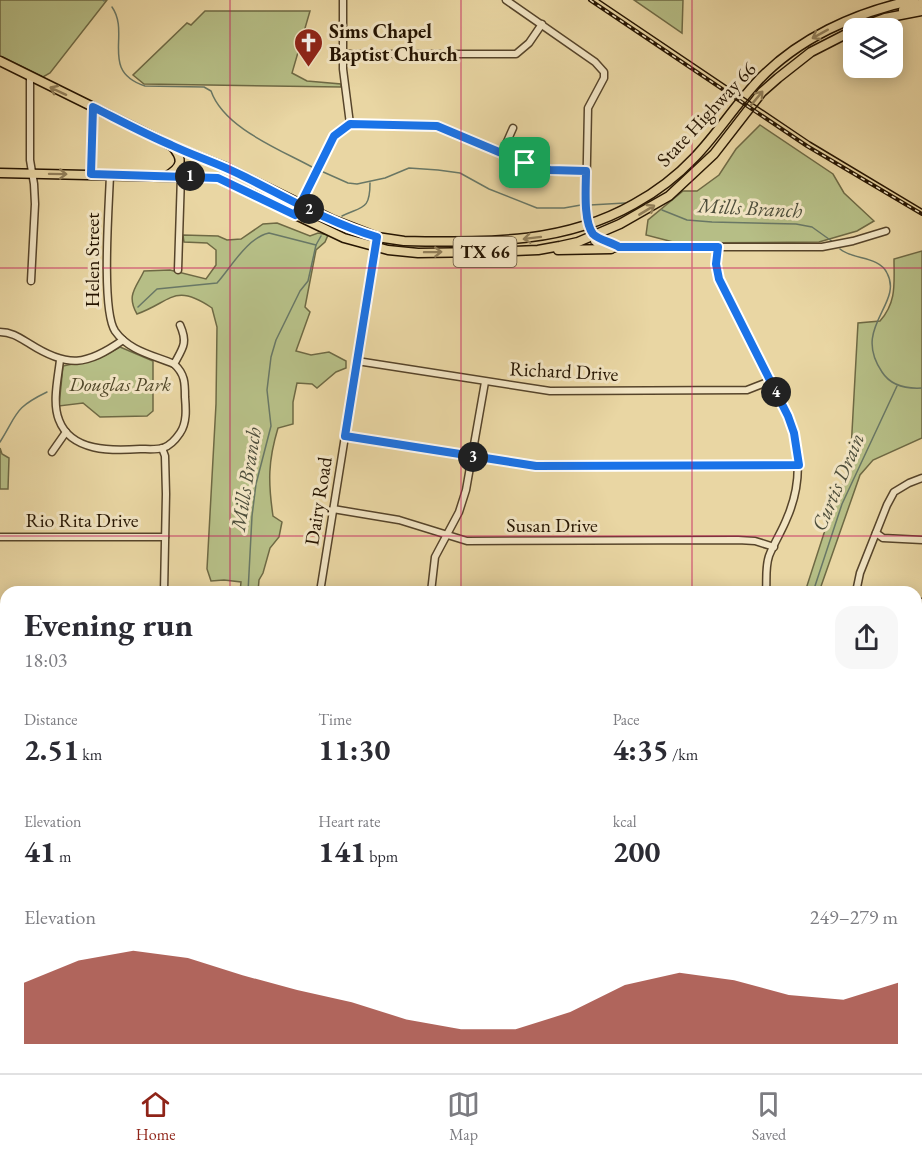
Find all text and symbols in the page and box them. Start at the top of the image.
place label: Sims Chapel Baptist Church [329,18,458,67]
map controls [843,18,903,78]
button: layers [843,18,903,78]
church icon: Sims Chapel Baptist Church [292,26,324,68]
one-way arrow [812,29,829,41]
street label: State Highway 66 [651,56,762,172]
one-way arrow [49,84,67,96]
one-way arrow [751,90,764,106]
pin [499,137,550,188]
icon: arrive [508,146,541,179]
pin: 1 [175,161,205,191]
text: 1 [186,165,194,186]
one-way arrow [48,168,68,179]
water label: Mills Branch [695,191,803,224]
pin: 2 [294,194,324,224]
text: 2 [305,198,313,219]
one-way arrow [638,203,655,215]
street label: Helen Street [79,212,105,308]
one-way arrow [523,233,543,244]
road number: TX 66 [454,237,516,267]
one-way arrow [422,247,442,258]
street label: Richard Drive [509,355,619,387]
park label: Douglas Park [68,371,171,397]
pin: 4 [761,377,791,407]
text: 4 [772,381,780,402]
water label: Mills Branch [224,425,267,535]
water label: Curtis Drain [805,429,870,535]
pin: 3 [458,442,488,472]
text: 3 [469,446,477,467]
street label: Dairy Road [298,454,338,547]
street label: Rio Rita Drive [25,507,139,533]
street label: Susan Drive [506,512,598,538]
text: Evening run [24,603,193,646]
button: share [835,606,898,669]
text: 18:03 [24,647,67,673]
text: Distance [24,709,77,730]
text: Time [318,709,352,730]
text: Pace [613,709,640,730]
text: 2.51 [24,730,79,769]
text: 11:30 [318,730,390,769]
text: 4:35 [613,730,669,769]
text: km [79,744,102,765]
text: /km [669,744,698,765]
text: Elevation [24,811,82,832]
text: Heart rate [318,811,380,832]
text: kcal [613,811,637,832]
text: 41 [24,832,56,871]
text: 141 [318,832,366,871]
text: 200 [613,832,660,871]
text: m [56,846,71,867]
text: bpm [366,846,398,867]
text: Elevation [24,904,96,930]
text: 249–279 m [810,904,898,930]
tab: Home [136,1088,175,1145]
tab: Map [447,1088,480,1145]
tab: Saved [752,1088,786,1145]

